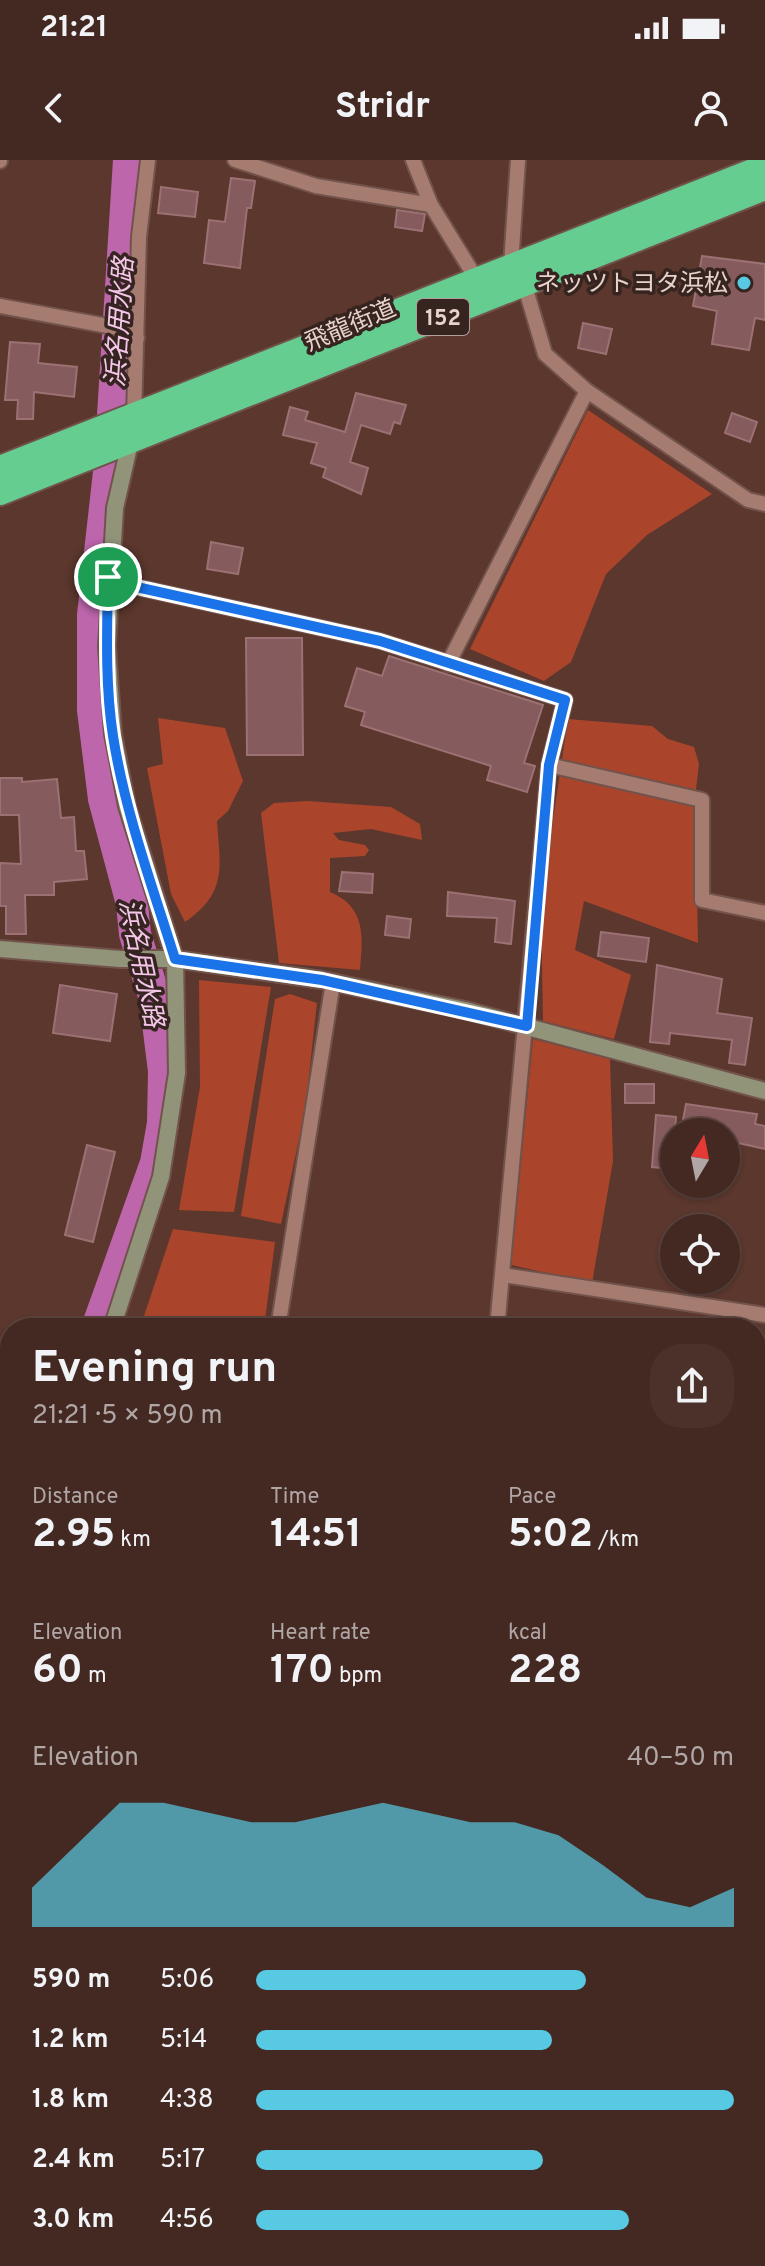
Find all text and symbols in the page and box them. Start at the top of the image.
text: 21:21 [40,10,108,47]
text: Stridr [335,85,430,131]
icon: back [32,86,76,130]
icon: person [689,86,733,130]
water label: 浜名用水路 [100,254,143,388]
place label: ネッツトヨタ浜松 [536,270,728,300]
marker: ネッツトヨタ浜松 [735,274,753,292]
street label: 飛龍街道 [301,294,401,359]
road number: 152 [417,299,469,335]
pin [74,543,142,611]
icon: arrive [86,555,130,599]
water label: 浜名用水路 [110,897,170,1032]
north arrow [660,1118,740,1198]
map controls [660,1118,740,1294]
button: locate [660,1214,740,1294]
text: Evening run [32,1342,277,1398]
button: share [650,1344,734,1428]
text: 21:21 · 5 × 590 m [32,1400,222,1433]
text: Distance [32,1484,118,1511]
text: Time [270,1484,319,1511]
text: Pace [508,1484,556,1511]
text: 2.95 [32,1511,115,1561]
text: 14:51 [270,1511,362,1561]
text: 5:02 [508,1511,593,1561]
text: km [115,1527,151,1554]
text: /km [593,1527,639,1554]
text: Elevation [32,1620,122,1647]
text: Heart rate [270,1620,371,1647]
text: kcal [508,1620,547,1647]
text: 60 [32,1647,83,1697]
text: 170 [270,1647,334,1697]
text: 228 [508,1647,582,1697]
text: m [83,1663,107,1690]
text: bpm [334,1663,382,1690]
text: Elevation [32,1742,139,1775]
text: 40–50 m [627,1742,734,1775]
text: 590 m [32,1964,110,1997]
text: 5:06 [160,1964,214,1997]
text: 1.2 km [32,2024,109,2057]
text: 5:14 [160,2024,207,2057]
text: 1.8 km [32,2084,109,2117]
text: 4:38 [160,2084,214,2117]
text: 2.4 km [32,2144,115,2177]
text: 5:17 [160,2144,205,2177]
text: 3.0 km [32,2204,114,2237]
text: 4:56 [160,2204,214,2237]

